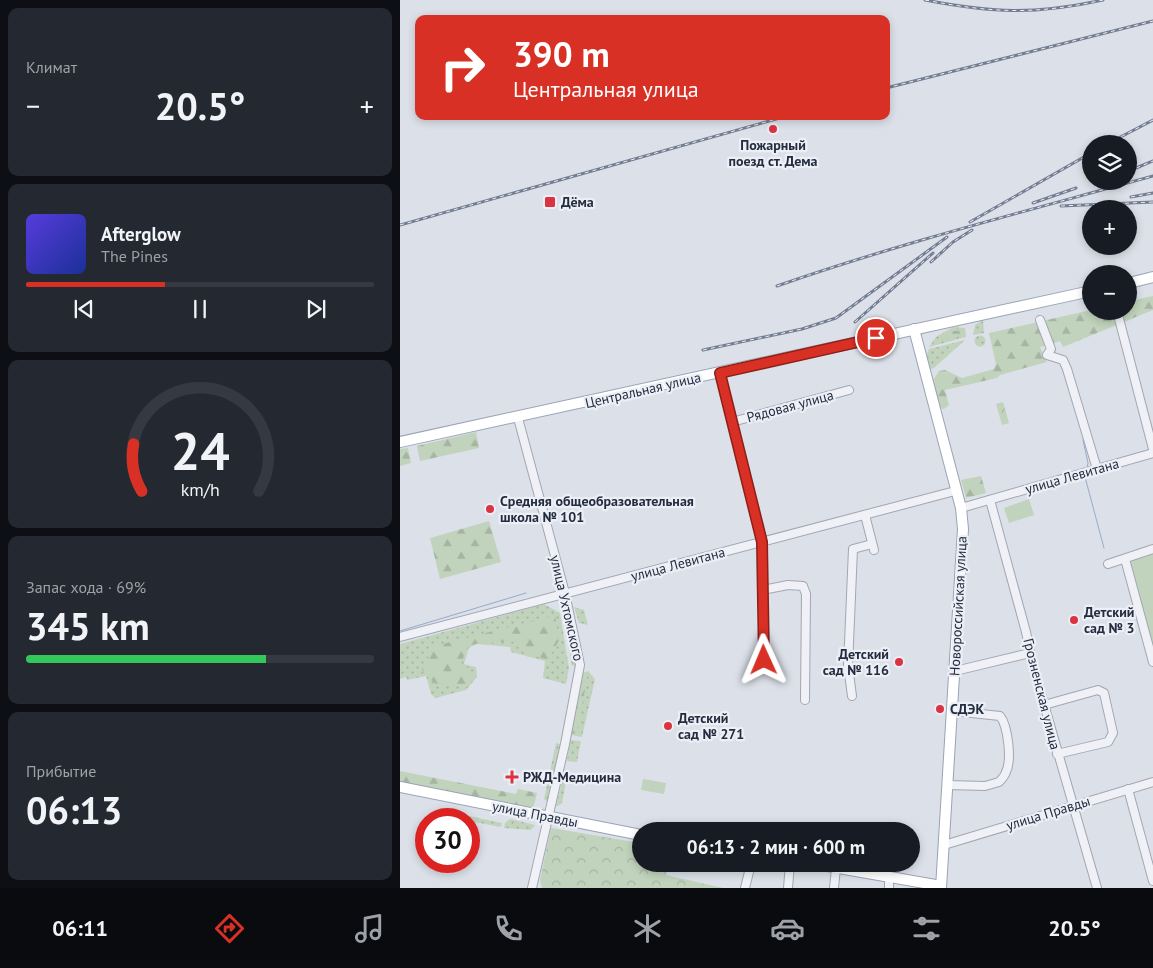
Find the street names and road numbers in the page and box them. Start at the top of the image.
street label: Центральная улица [583,368,703,412]
street label: Рядовая улица [745,386,835,426]
street label: улица Левитана [1023,454,1121,498]
street label: Новороссийская улица [945,536,971,676]
street label: улица Левитана [629,543,727,585]
street label: улица Ухтомского [546,553,588,663]
street label: Грозненская улица [1019,636,1065,752]
street label: улица Правды [1004,792,1092,834]
street label: улица Правды [491,797,579,831]

